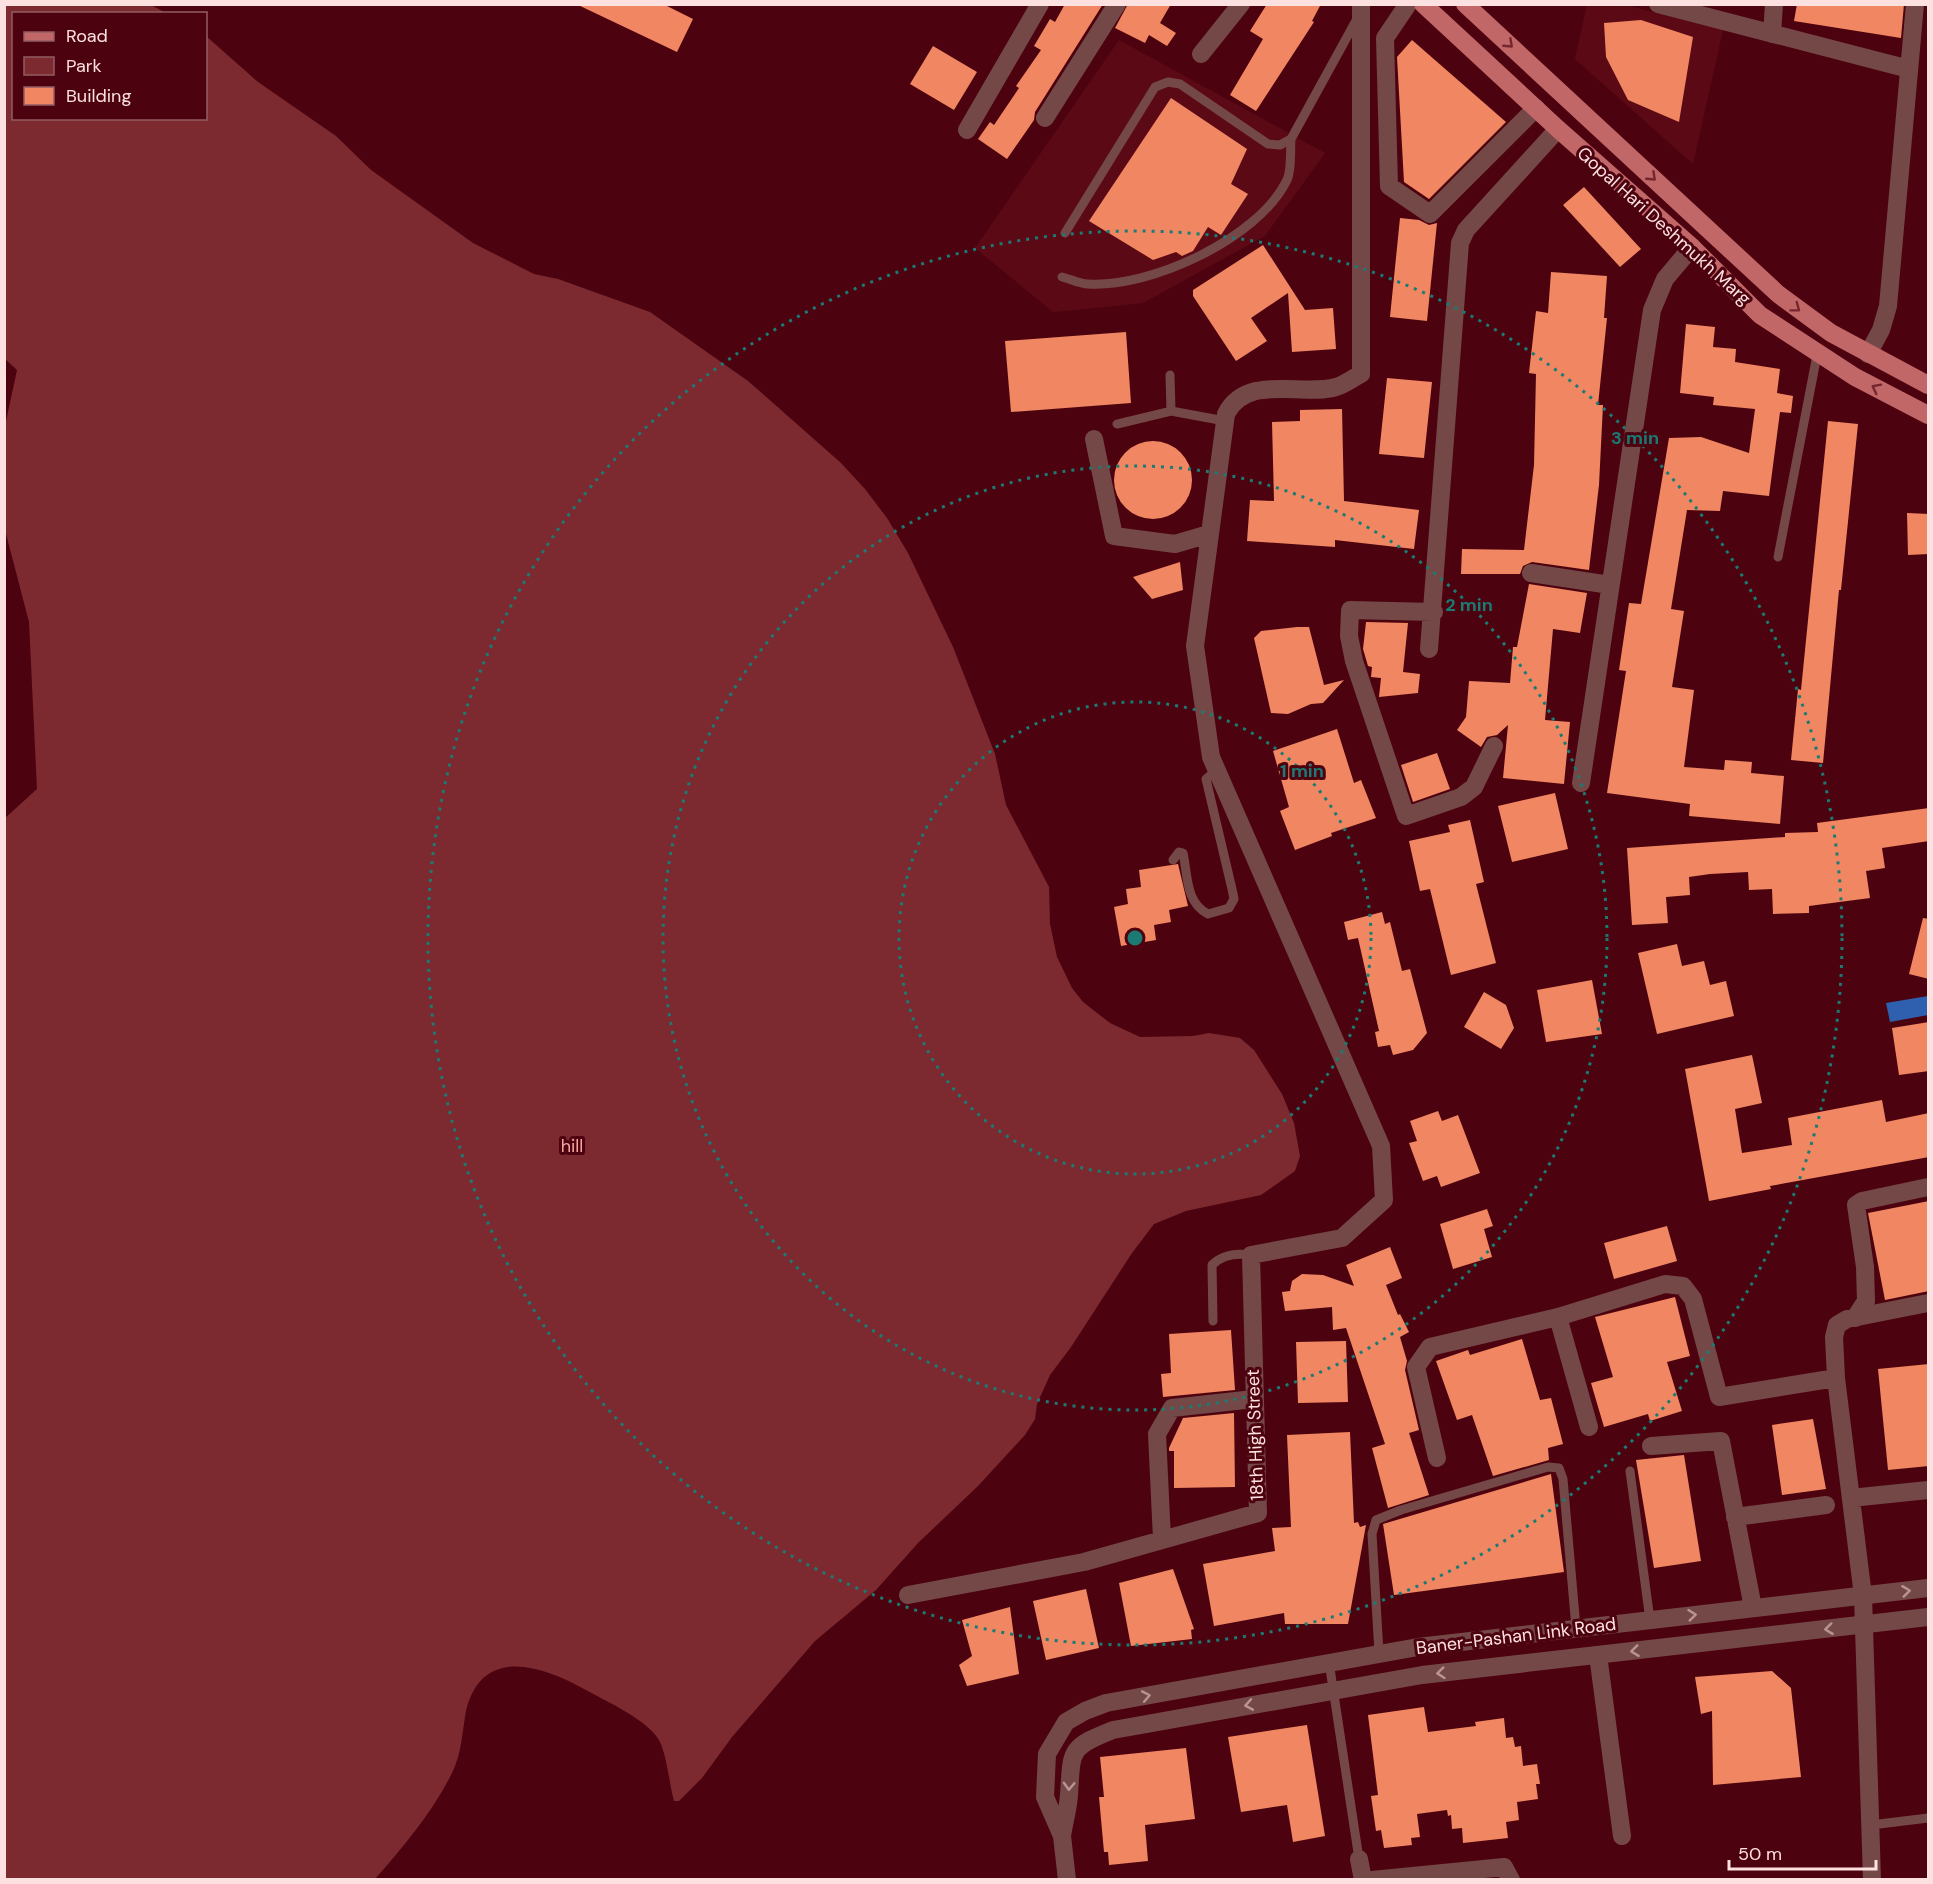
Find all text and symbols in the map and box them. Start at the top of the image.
legend [12,12,207,120]
text: Road [66,24,108,48]
one-way arrow [1502,37,1513,48]
text: Park [66,54,102,78]
text: Building [66,84,131,108]
street label: Gopal Hari Deshmukh Marg [1572,141,1756,311]
one-way arrow [1644,169,1655,180]
one-way arrow [1789,301,1800,312]
one-way arrow [1872,384,1883,395]
text: 3 min [1611,426,1659,450]
text: 2 min [1445,593,1493,617]
text: 1 min [1280,759,1324,783]
centre of rings [1125,928,1145,948]
park label: hill [561,1134,583,1158]
street label: 18th High Street [1241,1369,1269,1501]
one-way arrow [1902,1585,1911,1598]
one-way arrow [1687,1610,1696,1622]
street label: Baner-Pashan Link Road [1414,1612,1618,1660]
one-way arrow [1824,1622,1833,1635]
one-way arrow [1630,1644,1639,1657]
one-way arrow [1437,1666,1446,1679]
one-way arrow [1140,1690,1150,1703]
one-way arrow [1244,1699,1254,1711]
one-way arrow [1063,1782,1075,1791]
scale bar [1729,1833,1876,1871]
text: 50 m [1738,1842,1782,1866]

